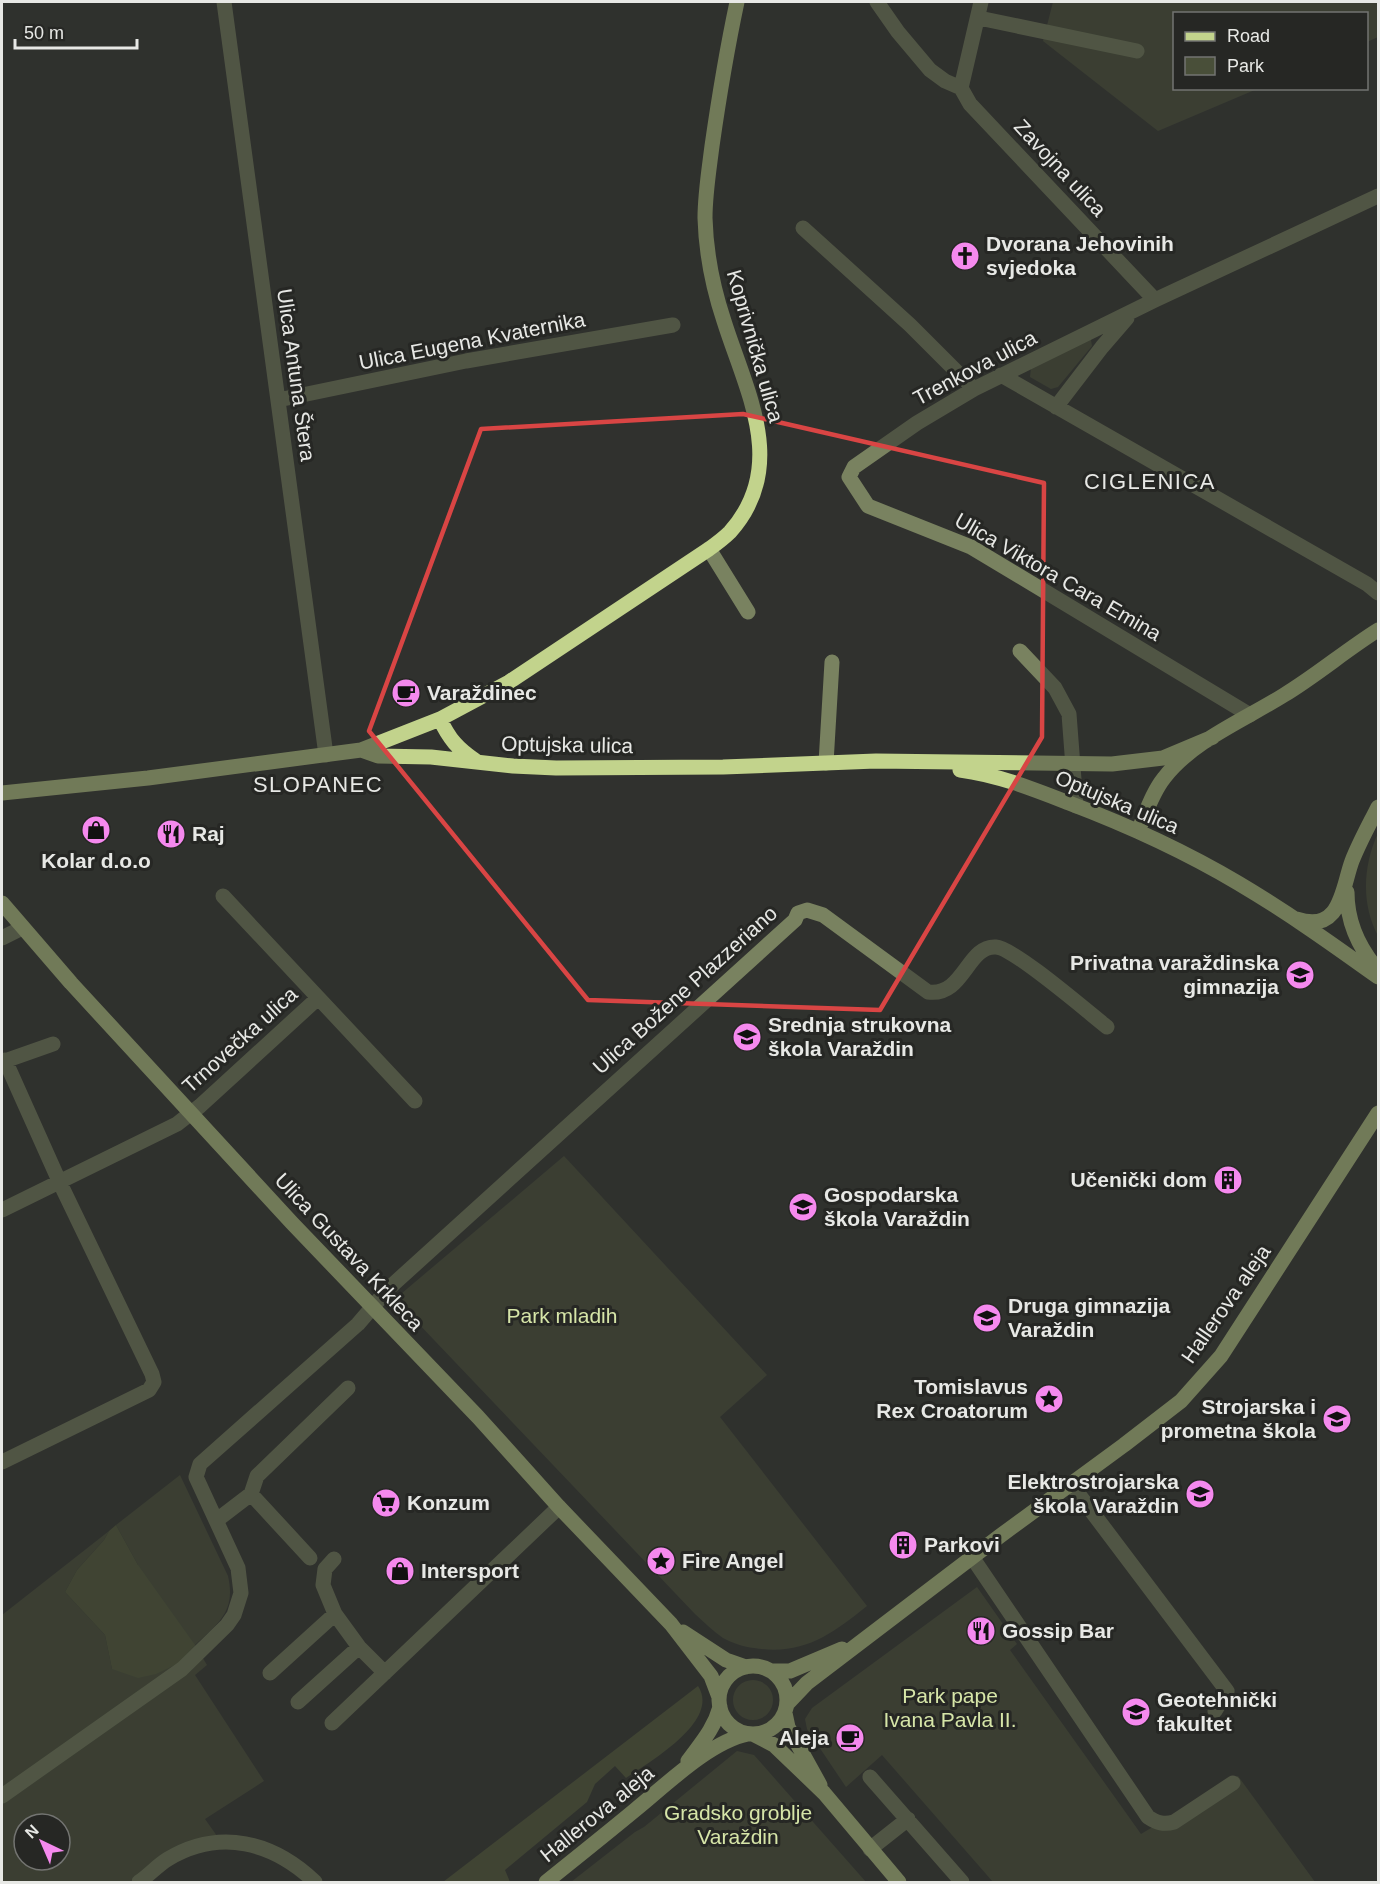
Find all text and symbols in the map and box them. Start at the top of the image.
scale bar [15,12,136,50]
legend [1173,12,1368,90]
text: 50 m [24,23,64,43]
text: Road [1227,26,1270,46]
text: Park [1227,56,1265,76]
street label: Zavojna ulica [1010,115,1111,221]
place label: Dvorana Jehovinih svjedoka [986,232,1174,279]
church icon: Dvorana Jehovinih svjedoka [949,240,981,272]
street label: Koprivnička ulica [723,267,788,425]
street label: Ulica Antuna Štera [273,287,320,463]
street label: Ulica Eugena Kvaternika [357,307,587,374]
street label: Trenkova ulica [909,325,1040,410]
district label: CIGLENICA [1084,469,1216,494]
street label: Ulica Viktora Cara Emina [951,508,1166,645]
cafe icon: Varaždinec [390,677,422,709]
place label: Varaždinec [427,681,537,704]
street label: Optujska ulica [501,732,633,757]
street label: Optujska ulica [1052,765,1183,838]
district label: SLOPANEC [253,772,383,797]
shop icon: Kolar d.o.o [80,814,112,846]
restaurant icon: Raj [155,818,187,850]
place label: Raj [192,822,225,845]
place label: Kolar d.o.o [41,849,151,872]
street label: Ulica Božene Plazzeriano [588,901,781,1078]
place label: Privatna varaždinska gimnazija [1070,951,1279,998]
school or university icon: Privatna varaždinska gimnazija [1284,959,1316,991]
street label: Trnovečka ulica [178,982,302,1097]
place label: Srednja strukovna škola Varaždin [768,1013,952,1060]
school or university icon: Srednja strukovna škola Varaždin [731,1021,763,1053]
building icon: Učenički dom [1212,1164,1244,1196]
street label: Ulica Gustava Krkleca [271,1168,428,1335]
place label: Učenički dom [1070,1168,1207,1191]
place label: Gospodarska škola Varaždin [824,1183,970,1230]
school or university icon: Gospodarska škola Varaždin [787,1191,819,1223]
street label: Hallerova aleja [1176,1240,1275,1367]
place label: Druga gimnazija Varaždin [1008,1294,1171,1341]
school or university icon: Druga gimnazija Varaždin [971,1302,1003,1334]
park label: Park mladih [507,1304,617,1327]
place label: Tomislavus Rex Croatorum [876,1375,1028,1422]
place icon: Tomislavus Rex Croatorum [1033,1383,1065,1415]
place label: Strojarska i prometna škola [1161,1395,1316,1442]
school or university icon: Strojarska i prometna škola [1321,1403,1353,1435]
place label: Elektrostrojarska škola Varaždin [1007,1470,1179,1517]
school or university icon: Elektrostrojarska škola Varaždin [1184,1478,1216,1510]
supermarket icon: Konzum [370,1487,402,1519]
place label: Konzum [407,1491,490,1514]
building icon: Parkovi [887,1529,919,1561]
place label: Parkovi [924,1533,1000,1556]
place icon: Fire Angel [645,1545,677,1577]
place label: Fire Angel [682,1549,784,1572]
shop icon: Intersport [384,1555,416,1587]
place label: Intersport [421,1559,519,1582]
restaurant icon: Gossip Bar [965,1615,997,1647]
place label: Gossip Bar [1002,1619,1114,1642]
park label: Park pape Ivana Pavla II. [883,1684,1017,1731]
place label: Geotehnički fakultet [1157,1688,1277,1735]
school or university icon: Geotehnički fakultet [1120,1696,1152,1728]
cafe icon: Aleja [834,1722,866,1754]
place label: Aleja [779,1726,829,1749]
street label: Hallerova aleja [535,1761,658,1866]
park label: Gradsko groblje Varaždin [664,1801,812,1848]
north arrow [12,1812,72,1872]
text: N [22,1821,42,1842]

